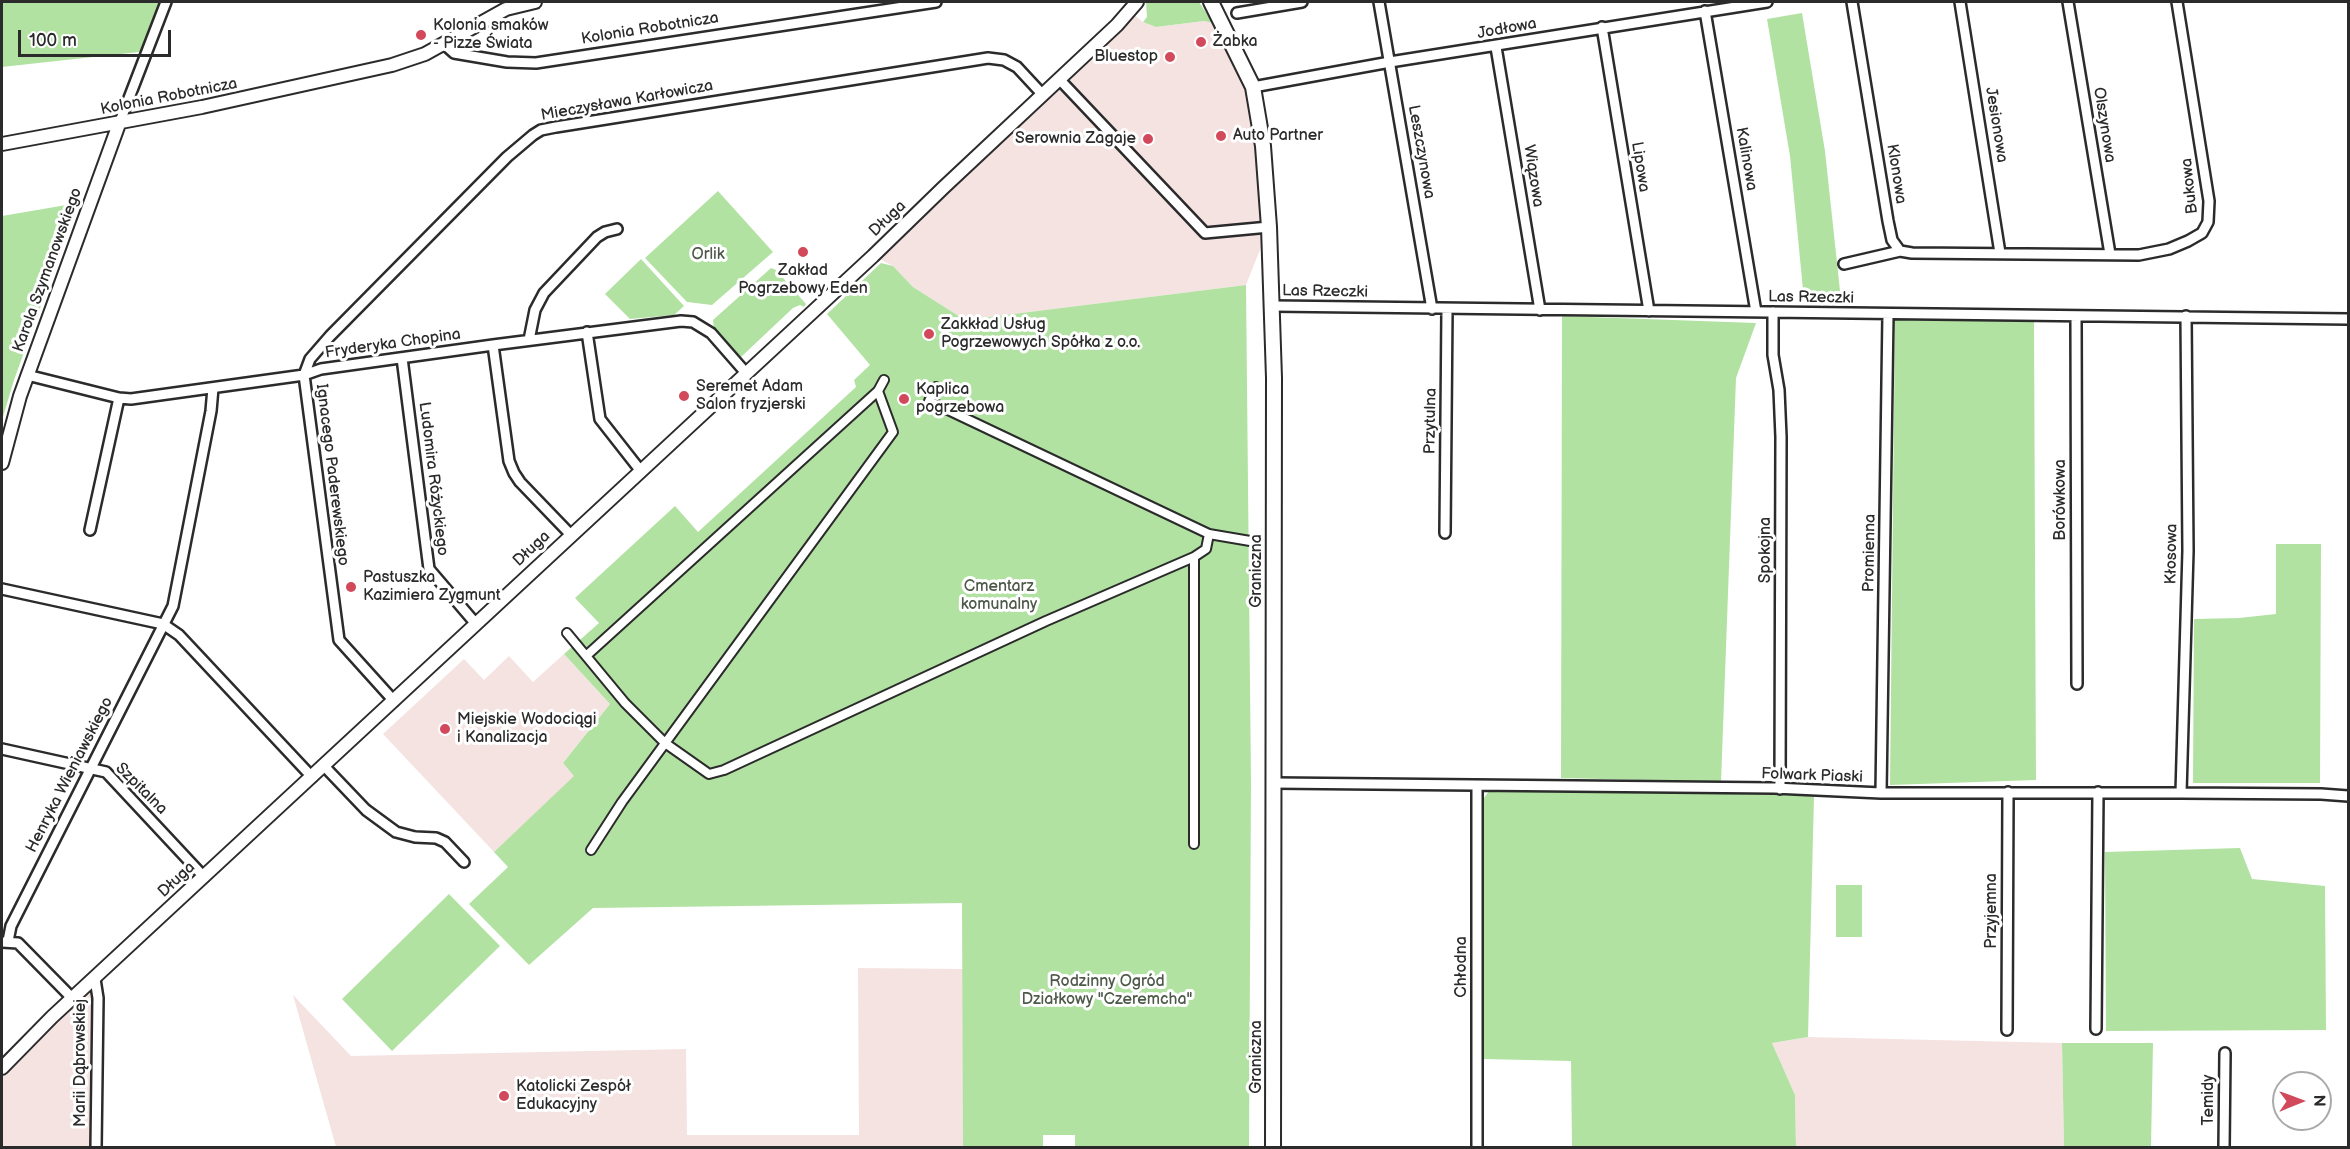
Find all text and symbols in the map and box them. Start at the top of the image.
street label: Kolonia Robotnicza [580,9,720,49]
street label: Jodłowa [1476,14,1538,44]
place label: Kolonia smaków - Pizze Świata [433,16,548,54]
scale bar [21,18,174,56]
marker: Kolonia smaków - Pizze Świata [414,28,428,42]
text: 100 m [29,30,77,51]
place label: Żabka [1213,32,1257,52]
marker: Żabka [1194,35,1208,49]
place label: Bluestop [1094,47,1158,67]
marker: Bluestop [1163,50,1177,64]
street label: Kolonia Robotnicza [99,74,239,120]
street label: Mieczysława Karłowicza [539,76,715,126]
street label: Jesionowa [1981,86,2011,164]
street label: Olszynowa [2089,86,2119,164]
street label: Leszczynowa [1403,104,1439,200]
place label: Auto Partner [1233,126,1323,146]
street label: Kalinowa [1731,126,1761,192]
place label: Serownia Zagaje [1015,129,1136,149]
marker: Auto Partner [1214,129,1228,143]
marker: Serownia Zagaje [1141,132,1155,146]
street label: Lipowa [1627,140,1653,194]
street label: Wiązowa [1519,143,1547,209]
street label: Klonowa [1882,143,1910,205]
street label: Bukowa [2178,157,2202,215]
street label: Karola Szymanowskiego [9,185,87,355]
street label: Długa [866,197,910,241]
park label: Orlik [691,245,725,265]
marker: Zakład Pogrzebowy Eden [796,245,810,259]
place label: Zakład Pogrzebowy Eden [738,261,868,299]
street label: Las Rzeczki [1282,282,1368,302]
street label: Las Rzeczki [1768,288,1854,308]
place label: Zakkład Usług Pogrzewowych Spółka z o.o. [941,315,1140,353]
street label: Fryderyka Chopina [324,325,462,363]
marker: Zakkład Usług Pogrzewowych Spółka z o.o. [922,327,936,341]
place label: Seremet Adam Salon fryzjerski [696,377,806,415]
place label: Kaplica pogrzebowa [916,380,1004,418]
street label: Ignacego Paderewskiego [311,383,353,567]
street label: Przytulna [1421,388,1441,454]
marker: Seremet Adam Salon fryzjerski [677,389,691,403]
marker: Kaplica pogrzebowa [897,392,911,406]
street label: Ludomira Różyckiego [414,401,452,557]
street label: Borówkowa [2051,459,2071,541]
street label: Promienna [1860,514,1880,592]
street label: Spokojna [1756,517,1776,583]
street label: Kłosowa [2162,523,2182,585]
street label: Długa [509,527,555,571]
street label: Graniczna [1247,534,1267,608]
place label: Pastuszka Kazimiera Zygmunt [363,568,501,606]
park label: Cmentarz komunalny [961,577,1037,615]
marker: Pastuszka Kazimiera Zygmunt [344,580,358,594]
street label: Henryka Wieniawskiego [22,694,118,856]
place label: Miejskie Wodociągi i Kanalizacja [457,710,597,748]
marker: Miejskie Wodociągi i Kanalizacja [438,722,452,736]
street label: Szpitalna [111,759,171,819]
street label: Folwark Piaski [1761,765,1863,787]
street label: Długa [154,858,200,902]
street label: Przyjemna [1982,873,2002,949]
street label: Chłodna [1452,936,1472,998]
park label: Rodzinny Ogród Działkowy "Czeremcha" [1022,972,1192,1010]
street label: Marii Dąbrowskiej [71,999,91,1127]
street label: Graniczna [1247,1020,1267,1094]
north arrow [2272,1071,2332,1131]
street label: Temidy [2199,1075,2219,1125]
place label: Katolicki Zespół Edukacyjny [516,1077,631,1115]
marker: Katolicki Zespół Edukacyjny [497,1089,511,1103]
text: N [2309,1095,2328,1107]

